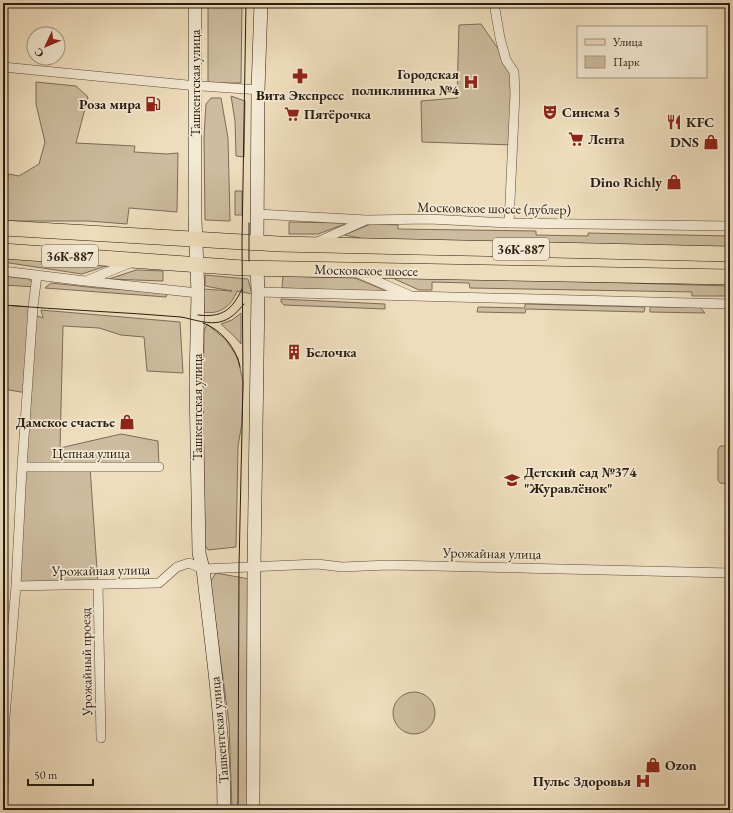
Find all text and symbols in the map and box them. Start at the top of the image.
north arrow [26,26,66,66]
legend [577,26,707,78]
street label: Ташкентская улица [186,29,204,137]
text: Улица [612,34,643,50]
text: С [31,45,47,61]
text: Парк [613,54,640,70]
place label: Городская поликлиника №4 [351,65,460,99]
pharmacy icon: Вита Экспресс [291,67,309,85]
hospital icon: Городская поликлиника №4 [462,73,480,91]
place label: Вита Экспресс [256,86,344,104]
place label: Роза мира [79,95,142,113]
fuel station icon: Роза мира [144,95,162,113]
theatre icon: Синема 5 [541,103,559,121]
place label: Синема 5 [562,103,620,121]
supermarket icon: Пятёрочка [283,105,301,123]
place label: Пятёрочка [304,105,372,123]
restaurant icon: KFC [665,113,683,131]
place label: KFC [686,113,714,131]
supermarket icon: Лента [567,130,585,148]
place label: Лента [588,130,626,148]
place label: DNS [670,133,699,151]
shop icon: DNS [702,133,720,151]
place label: Dino Richly [590,173,662,191]
shop icon: Dino Richly [665,173,683,191]
street label: Московское шоссе (дублер) [417,198,571,218]
road number: 36К-887 [493,238,549,260]
road number: 36К-887 [42,245,98,267]
street label: Московское шоссе [314,260,419,280]
building icon: Белочка [285,343,303,361]
place label: Белочка [306,343,358,361]
street label: Ташкентская улица [188,353,206,461]
place label: Дамское счастье [16,413,115,431]
shop icon: Дамское счастье [118,413,136,431]
street label: Цепная улица [52,444,130,462]
place label: Детский сад №374 "Журавлёнок" [524,463,637,497]
school or university icon: Детский сад №374 "Журавлёнок" [503,471,521,489]
street label: Урожайная улица [441,543,542,563]
street label: Урожайная улица [50,560,151,580]
street label: Урожайный проезд [76,607,96,717]
street label: Ташкентская улица [205,675,233,784]
shop icon: Ozon [644,756,662,774]
place label: Ozon [665,756,697,774]
scale bar [28,761,93,787]
text: 50 m [34,767,58,783]
place label: Пульс Здоровья [533,772,631,790]
hospital icon: Пульс Здоровья [634,772,652,790]

